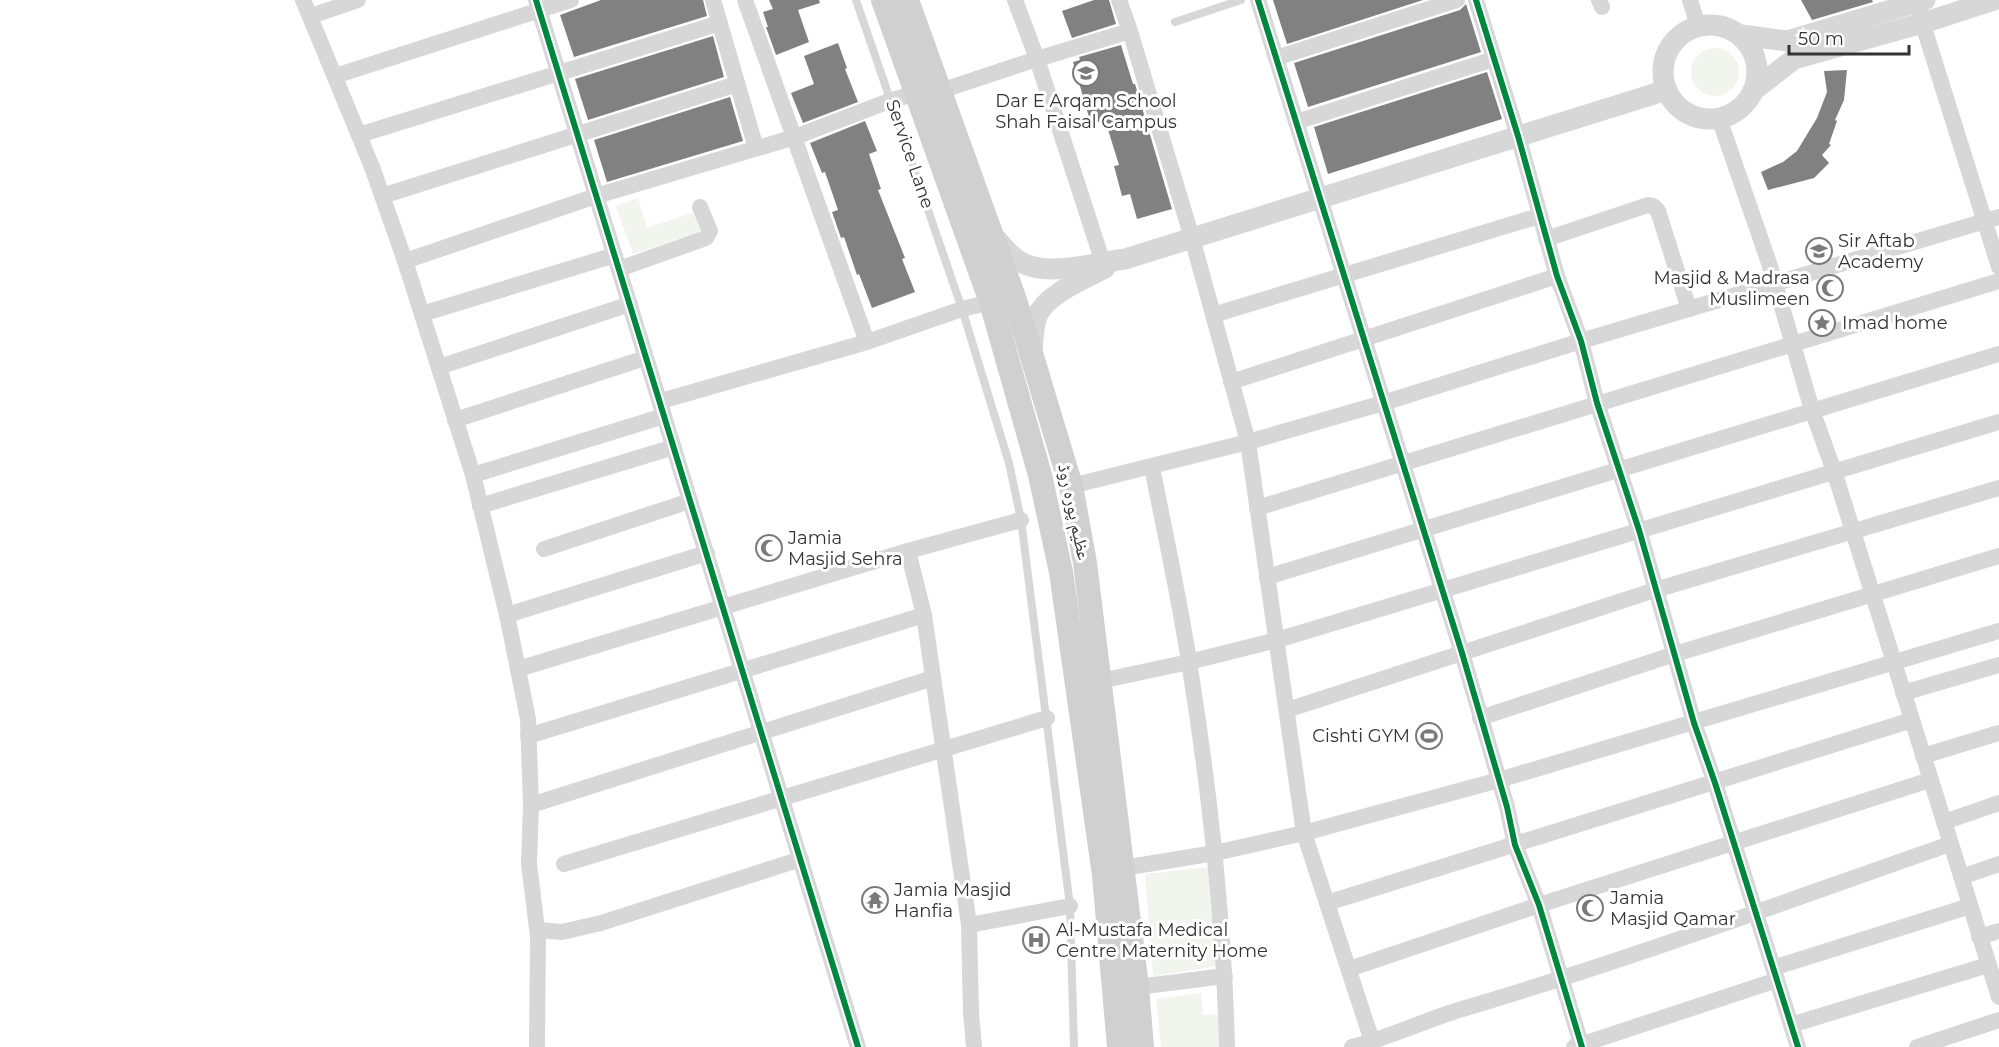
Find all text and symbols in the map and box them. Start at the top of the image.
scale bar [1789,18,1909,56]
text: 50 m [1798,28,1844,50]
school or university icon: Dar E Arqam School Shah Faisal Campus [1071,58,1101,88]
place label: Dar E Arqam School Shah Faisal Campus [995,90,1177,133]
street label: Service Lane [881,97,939,212]
place label: Sir Aftab Academy [1838,230,1923,273]
school or university icon: Sir Aftab Academy [1804,236,1834,266]
place label: Masjid & Madrasa Muslimeen [1653,267,1810,310]
mosque icon: Masjid & Madrasa Muslimeen [1815,273,1845,303]
place icon: Imad home [1807,308,1837,338]
place label: Imad home [1842,312,1948,334]
street label: عظیم پورہ روڈ [1052,462,1095,562]
place label: Jamia Masjid Sehra [787,527,903,570]
mosque icon: Jamia Masjid Sehra [754,533,784,563]
sports icon: Cishti GYM [1414,721,1444,751]
place label: Cishti GYM [1312,725,1410,747]
place label: Jamia Masjid Hanfia [893,879,1012,922]
temple icon: Jamia Masjid Hanfia [860,885,890,915]
place label: Jamia Masjid Qamar [1609,887,1736,930]
mosque icon: Jamia Masjid Qamar [1575,893,1605,923]
place label: Al-Mustafa Medical Centre Maternity Home [1056,919,1268,962]
hospital icon: Al-Mustafa Medical Centre Maternity Home [1021,925,1051,955]

